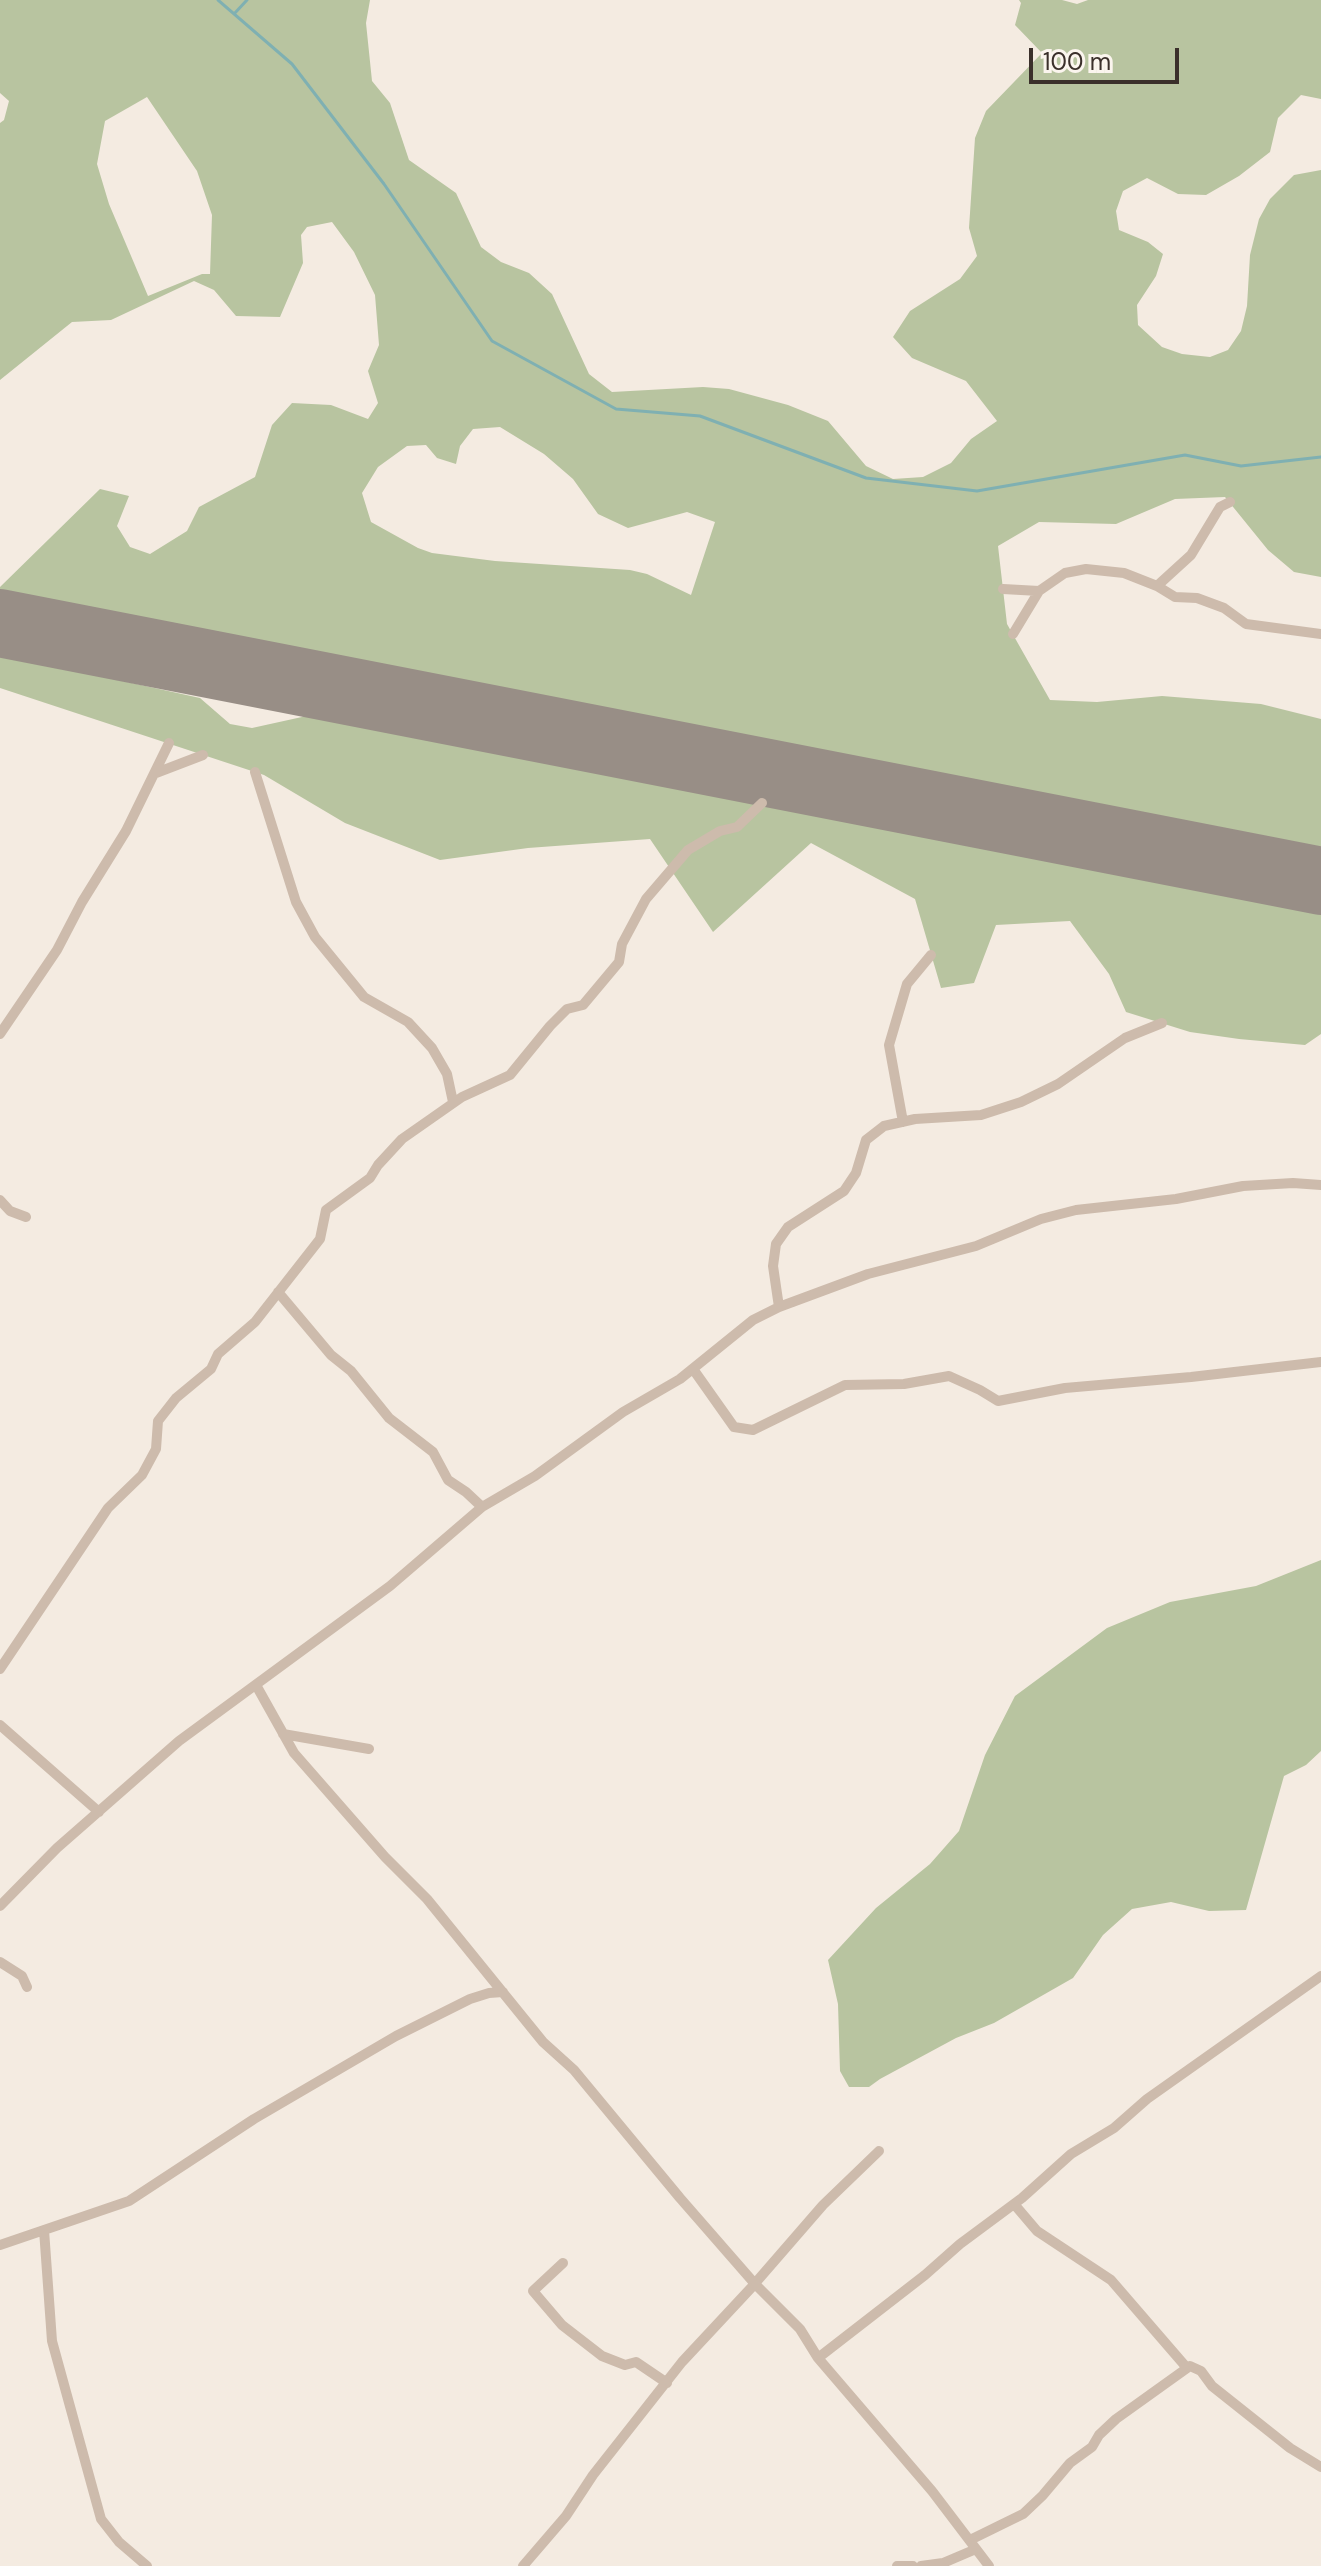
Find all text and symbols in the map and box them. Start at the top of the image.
scale bar [1033,32,1183,82]
text: 100 m [1043,46,1111,77]

